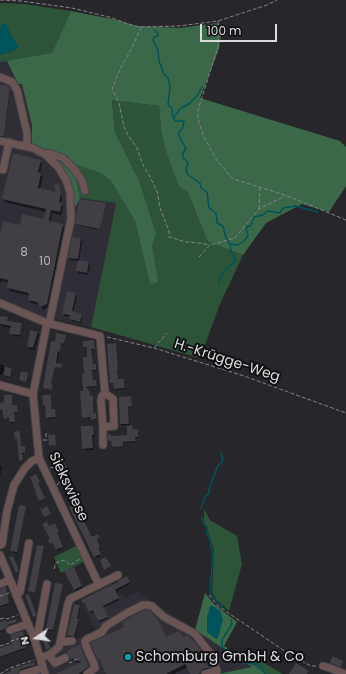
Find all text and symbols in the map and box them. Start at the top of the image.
scale bar [202,16,279,42]
text: 100 m [207,22,241,39]
house number: 8 [20,246,28,260]
house number: 10 [39,255,51,269]
street label: H.-Krügge-Weg [172,336,282,386]
street label: Siekswiese [45,450,91,524]
north arrow [16,618,56,658]
text: N [16,635,33,647]
place label: Schomburg GmbH & Co [136,649,304,665]
marker: Schomburg GmbH & Co [123,652,133,662]

